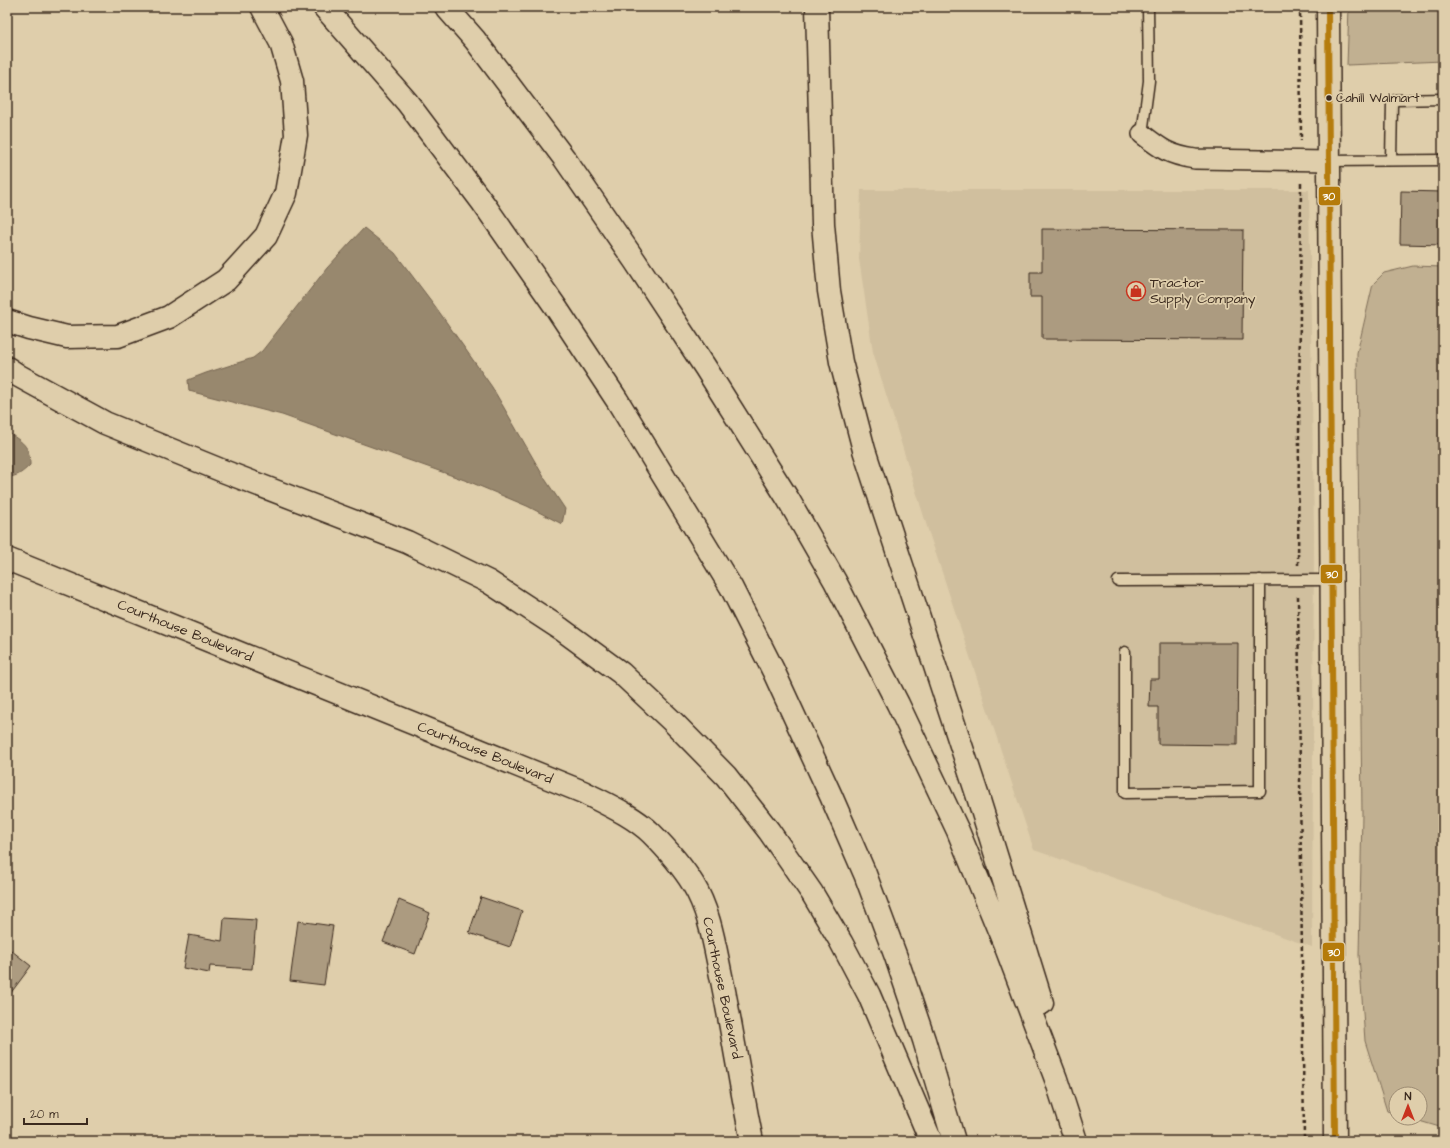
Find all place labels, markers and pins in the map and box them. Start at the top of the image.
place label: Cahill Walmart [1336,89,1420,107]
marker: Cahill Walmart [1324,93,1334,103]
place label: Tractor Supply Company [1150,273,1256,309]
shop icon: Tractor Supply Company [1125,280,1147,302]

